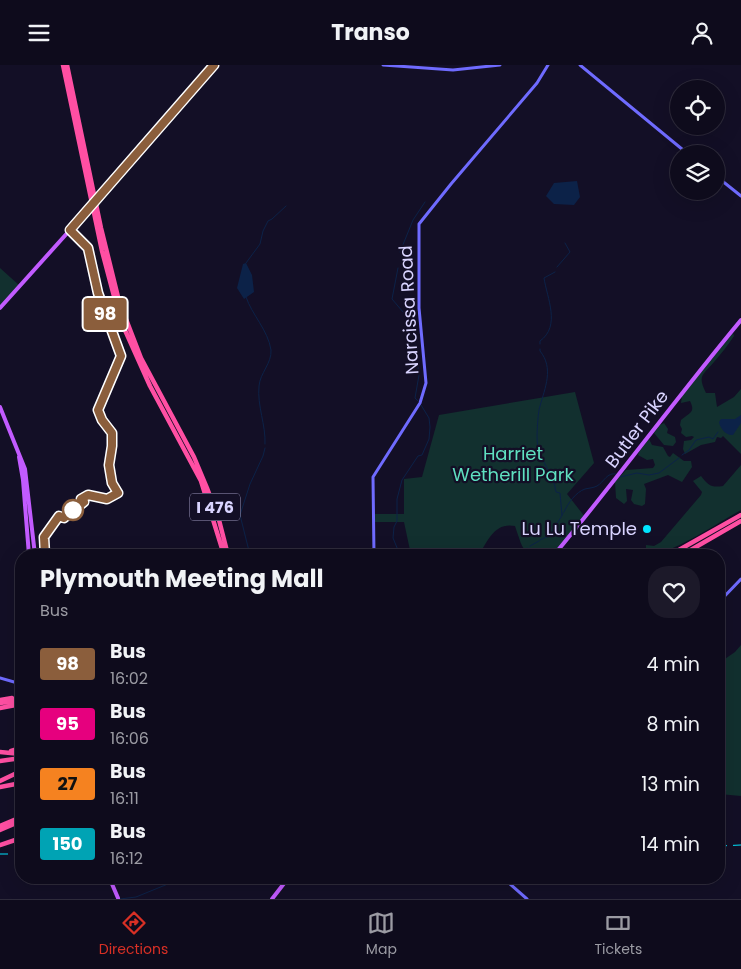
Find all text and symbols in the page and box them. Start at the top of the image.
text: Transo [331,17,410,48]
icon: menu [25,19,53,47]
icon: person [688,19,716,47]
map controls [670,80,725,200]
button: locate [670,80,725,135]
button: layers [670,145,725,200]
street label: Narcissa Road [393,245,424,375]
line badge: 98 [82,298,128,330]
text: 98 [94,301,116,326]
street label: Butler Pike [599,385,674,473]
park label: Harriet Wetherill Park [452,441,574,487]
road number: I 476 [190,493,240,521]
unlabelled marker [62,499,84,521]
place label: Lu Lu Temple [522,516,637,541]
marker: Lu Lu Temple [641,523,653,535]
text: Plymouth Meeting Mall [40,562,324,595]
button: heart [648,566,700,618]
text: Bus [40,599,68,622]
text: Bus [110,638,146,665]
text: 98 [56,651,79,676]
text: 4 min [647,651,700,678]
text: 16:02 [110,667,148,690]
text: Bus [110,698,146,725]
text: 95 [56,711,79,736]
text: 8 min [647,711,700,738]
text: 16:06 [110,727,149,750]
text: Bus [110,758,146,785]
text: 27 [58,771,77,796]
text: 13 min [641,771,700,798]
text: 16:11 [110,787,139,810]
text: Bus [110,818,146,845]
text: 150 [52,831,83,856]
text: 14 min [640,831,700,858]
text: 16:12 [110,847,143,870]
tab: Directions [99,909,168,960]
tab: Map [366,909,397,960]
tab: Tickets [594,909,642,960]

